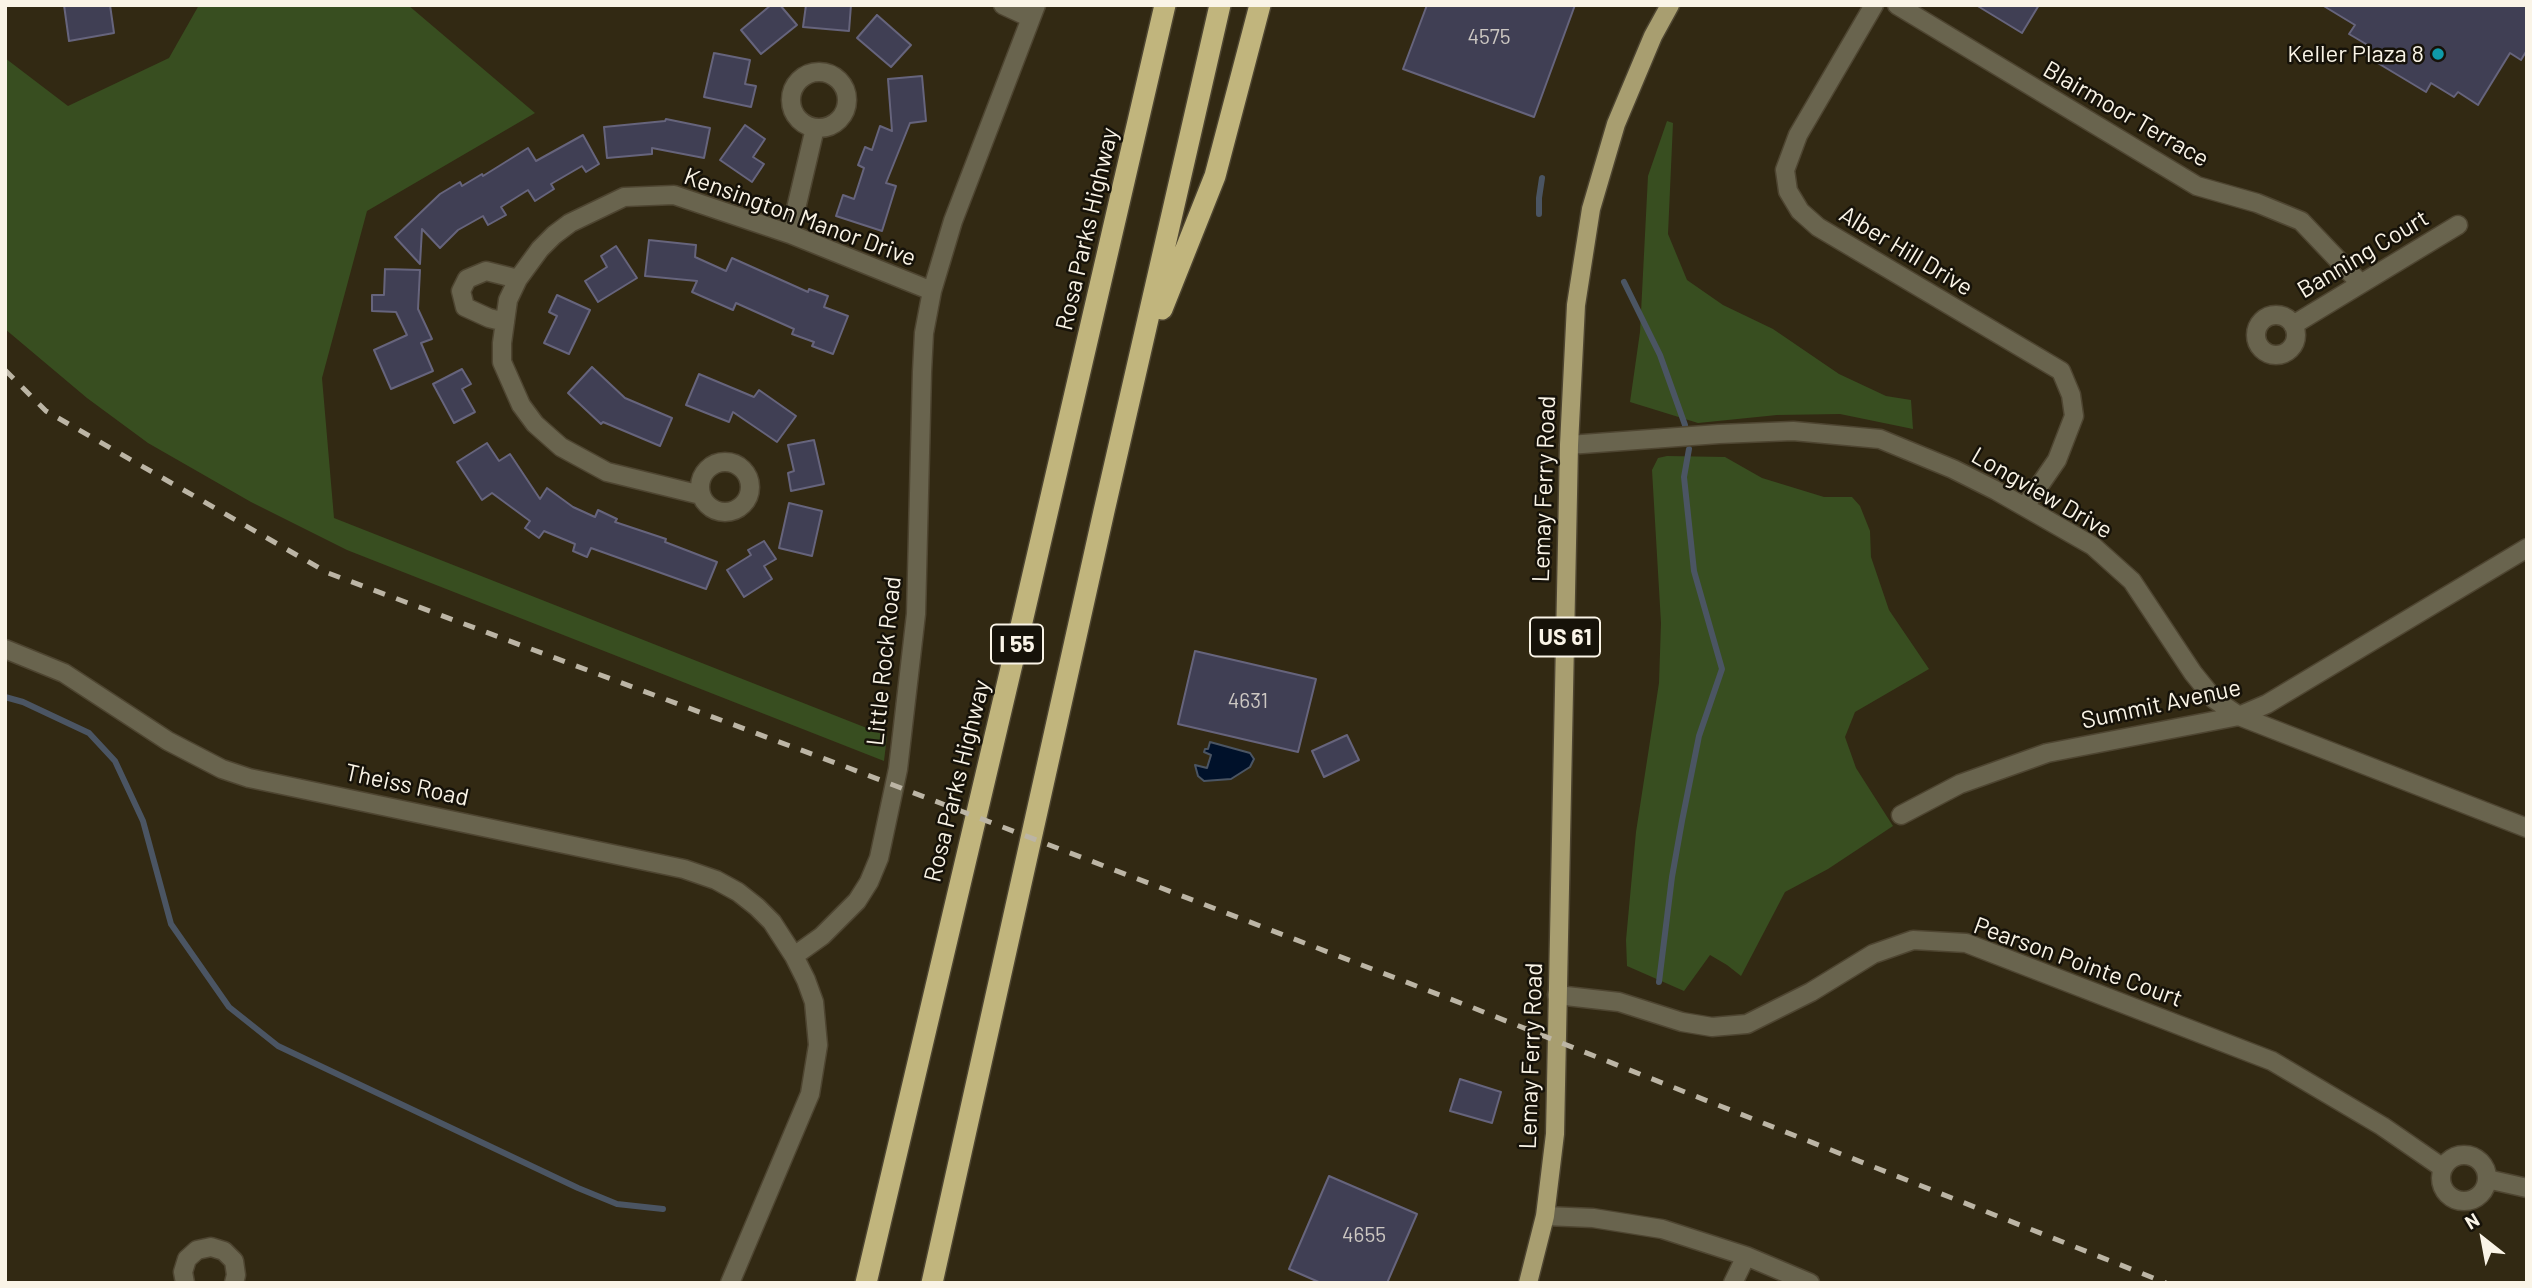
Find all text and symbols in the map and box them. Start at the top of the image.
house number: 4575 [1467,24,1511,50]
place label: Keller Plaza 8 [2287,40,2424,68]
marker: Keller Plaza 8 [2430,46,2446,62]
street label: Blairmoor Terrace [2038,55,2214,173]
street label: Rosa Parks Highway [1050,125,1124,333]
street label: Kensington Manor Drive [680,162,920,272]
street label: Alber Hill Drive [1834,200,1978,302]
street label: Banning Court [2292,204,2434,304]
street label: Lemay Ferry Road [1526,395,1562,583]
street label: Longview Drive [1966,441,2118,545]
street label: Little Rock Road [861,575,907,747]
road number: US 61 [1530,618,1600,656]
road number: I 55 [991,624,1043,664]
street label: Summit Avenue [2079,673,2243,735]
street label: Rosa Parks Highway [918,677,996,885]
house number: 4631 [1228,688,1268,714]
street label: Theiss Road [342,758,472,812]
street label: Pearson Pointe Court [1970,911,2186,1013]
street label: Lemay Ferry Road [1513,962,1549,1150]
north arrow [2448,1204,2518,1274]
text: N [2461,1207,2483,1234]
house number: 4655 [1342,1222,1386,1248]

